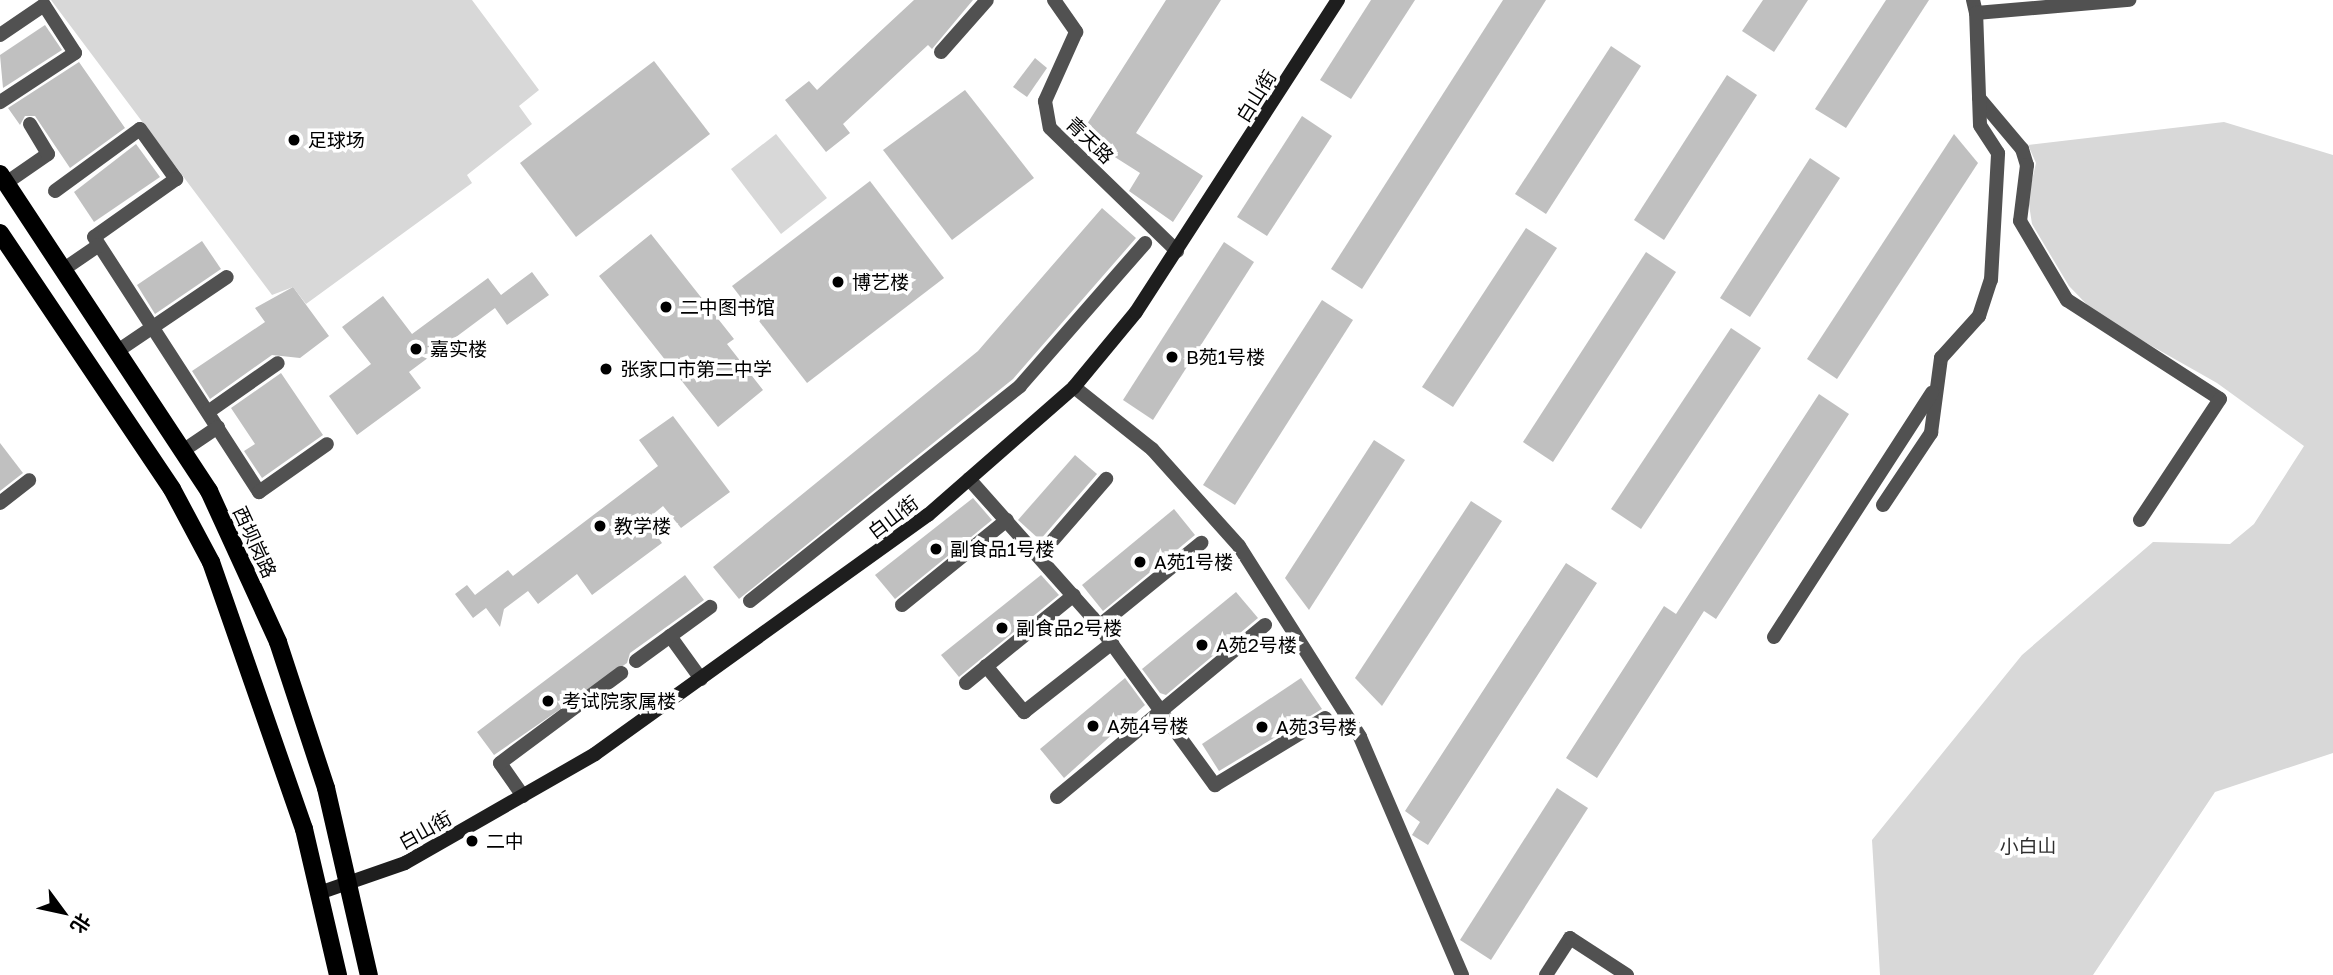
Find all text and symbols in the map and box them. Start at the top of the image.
street label: 白山街 [1231,66,1281,126]
street label: 青天路 [1062,112,1118,168]
place label: 足球场 [308,129,365,151]
marker: 足球场 [286,132,302,148]
place label: 博艺楼 [852,271,909,293]
marker: 博艺楼 [830,274,846,290]
place label: 二中图书馆 [680,296,775,318]
marker: 二中图书馆 [658,299,674,315]
place label: 嘉实楼 [430,338,487,360]
marker: 嘉实楼 [408,341,424,357]
place label: B苑1号楼 [1186,346,1265,368]
marker: B苑1号楼 [1164,349,1180,365]
place label: 张家口市第二中学 [620,358,772,380]
marker: 张家口市第二中学 [598,361,614,377]
street label: 白山街 [863,491,923,543]
street label: 西坝岗路 [229,503,281,581]
place label: 教学楼 [614,515,671,537]
marker: 教学楼 [592,518,608,534]
place label: 副食品1号楼 [950,538,1054,560]
marker: 副食品1号楼 [928,541,944,557]
place label: A苑1号楼 [1154,551,1233,573]
marker: A苑1号楼 [1132,554,1148,570]
place label: 副食品2号楼 [1016,617,1122,639]
marker: 副食品2号楼 [994,620,1010,636]
place label: A苑2号楼 [1216,634,1297,656]
marker: A苑2号楼 [1194,637,1210,653]
place label: 考试院家属楼 [562,690,676,712]
marker: 考试院家属楼 [540,693,556,709]
place label: A苑4号楼 [1107,715,1188,737]
place label: A苑3号楼 [1276,716,1357,738]
marker: A苑4号楼 [1085,718,1101,734]
marker: A苑3号楼 [1254,719,1270,735]
street label: 白山街 [395,806,455,854]
place label: 二中 [486,830,524,852]
marker: 二中 [464,833,480,849]
park label: 小白山 [2000,835,2056,857]
north arrow [28,877,98,947]
text: 北 [66,909,96,938]

